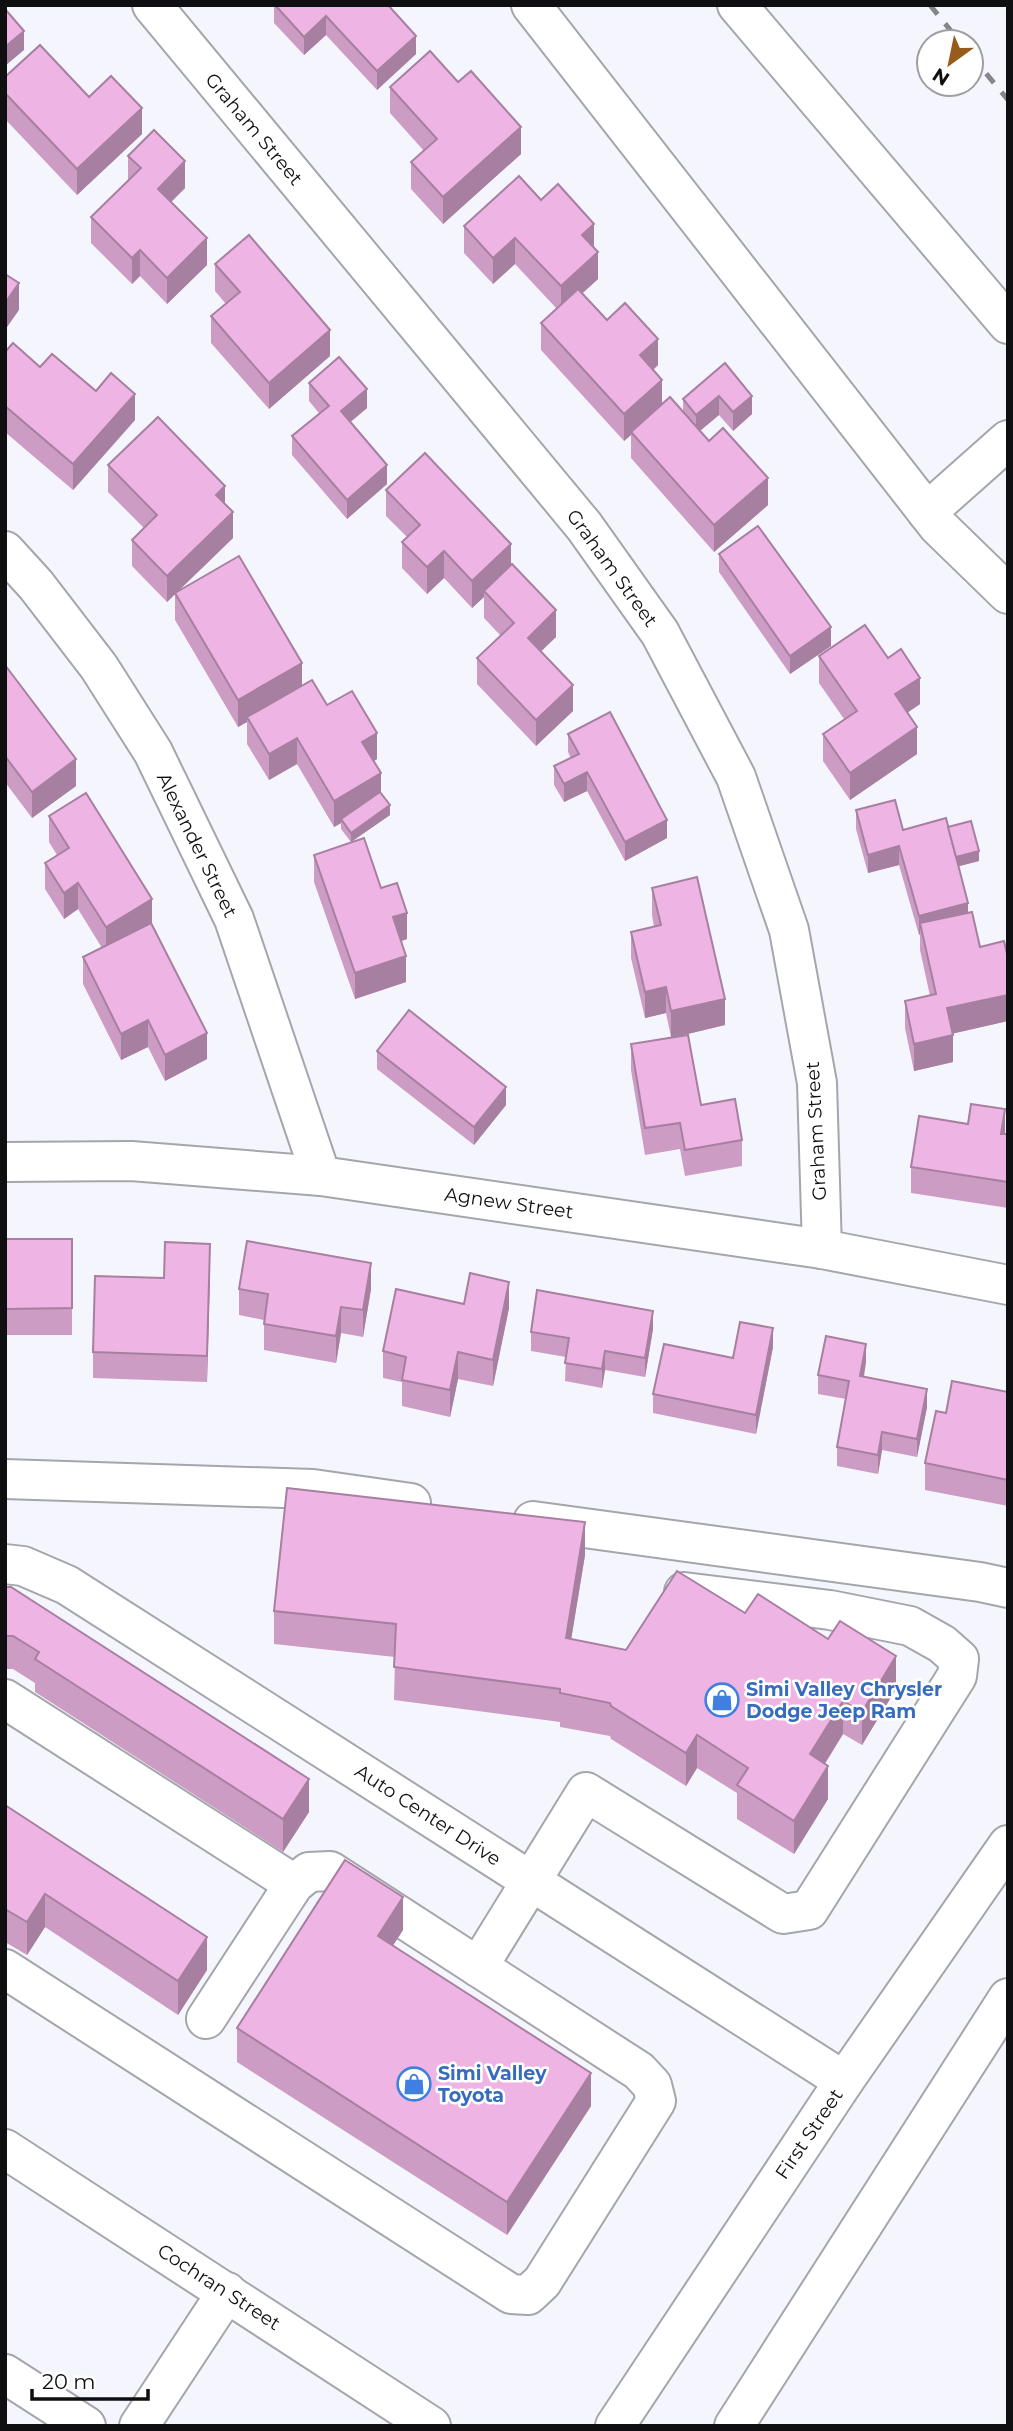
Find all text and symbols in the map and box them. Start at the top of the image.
north arrow [915,28,985,98]
text: N [928,63,954,91]
street label: Graham Street [200,68,308,190]
street label: Graham Street [562,505,662,631]
street label: Alexander Street [152,769,242,921]
street label: Graham Street [801,1061,831,1201]
street label: Agnew Street [443,1183,575,1223]
place label: Simi Valley Chrysler Dodge Jeep Ram [746,1678,942,1723]
shop icon: Simi Valley Chrysler Dodge Jeep Ram [703,1681,741,1719]
street label: Auto Center Drive [351,1759,505,1871]
place label: Simi Valley Toyota [438,2062,547,2107]
shop icon: Simi Valley Toyota [395,2065,433,2103]
street label: First Street [770,2084,848,2184]
street label: Cochran Street [153,2239,285,2335]
scale bar [32,2358,147,2402]
text: 20 m [42,2369,96,2394]

